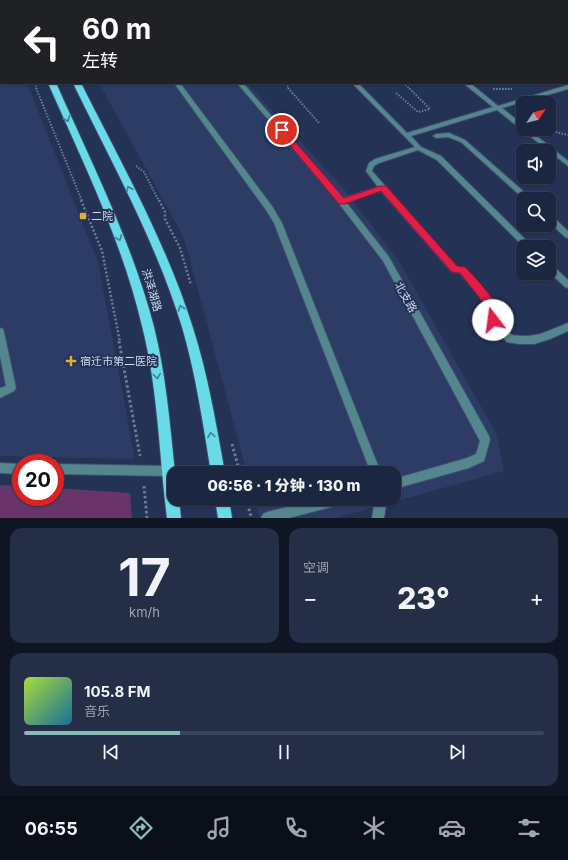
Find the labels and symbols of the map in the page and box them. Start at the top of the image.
north arrow [516,96,556,136]
pin [265,113,299,147]
one-way arrow [63,115,71,122]
one-way arrow [126,186,134,194]
place label: 二院 [91,209,113,223]
marker: 二院 [78,211,88,221]
one-way arrow [114,234,122,242]
street label: 洪泽湖路 [139,267,165,313]
street label: 北支路 [392,279,420,315]
position arrow [472,299,514,341]
one-way arrow [177,305,186,312]
place label: 宿迁市第二医院 [80,354,157,368]
marker: 宿迁市第二医院 [65,355,77,367]
one-way arrow [153,373,162,379]
one-way arrow [207,431,216,438]
speed limit sign: 20 [12,454,64,506]

